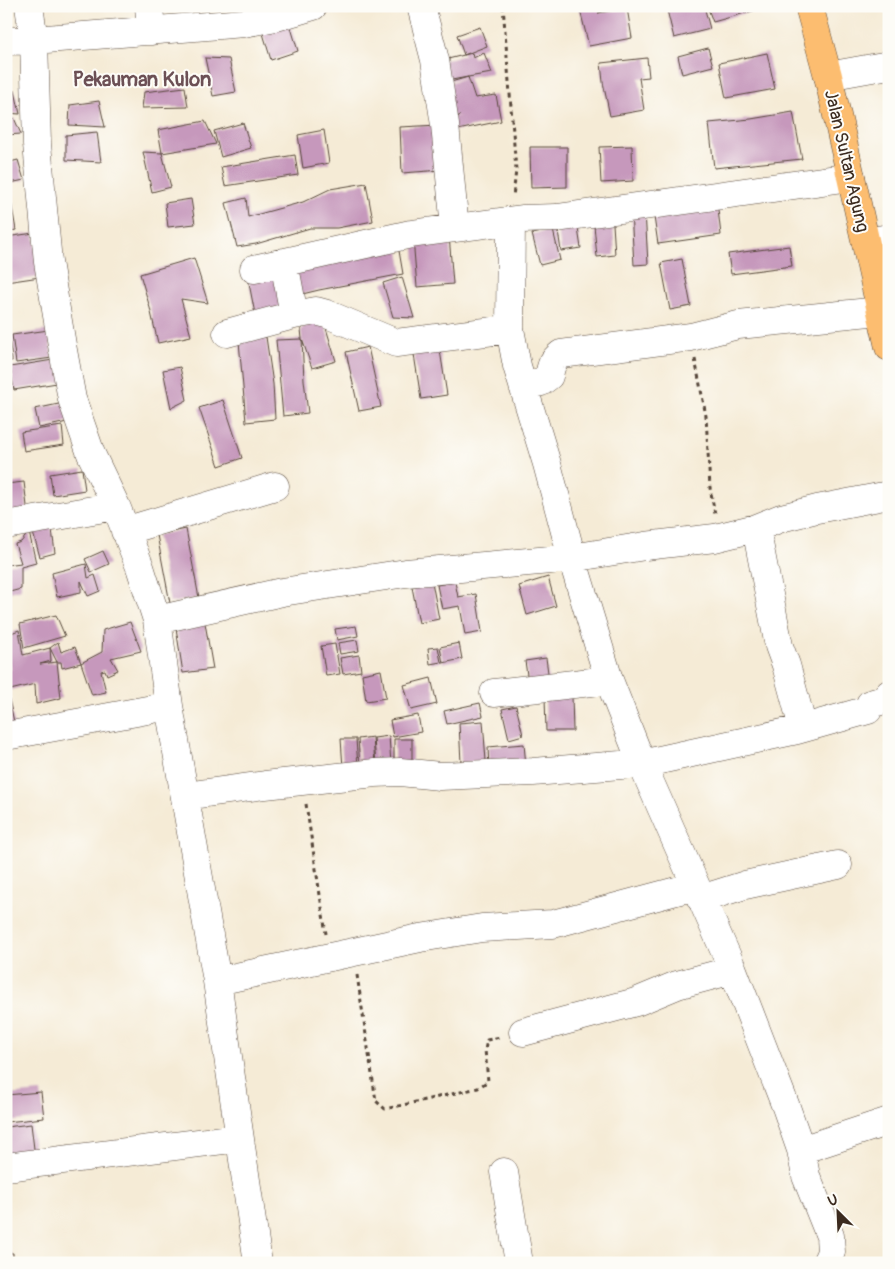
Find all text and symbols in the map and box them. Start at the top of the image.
district label: Pekauman Kulon [73,67,211,92]
street label: Jalan Sultan Agung [819,88,874,234]
north arrow [812,1186,862,1236]
text: U [825,1191,841,1210]

